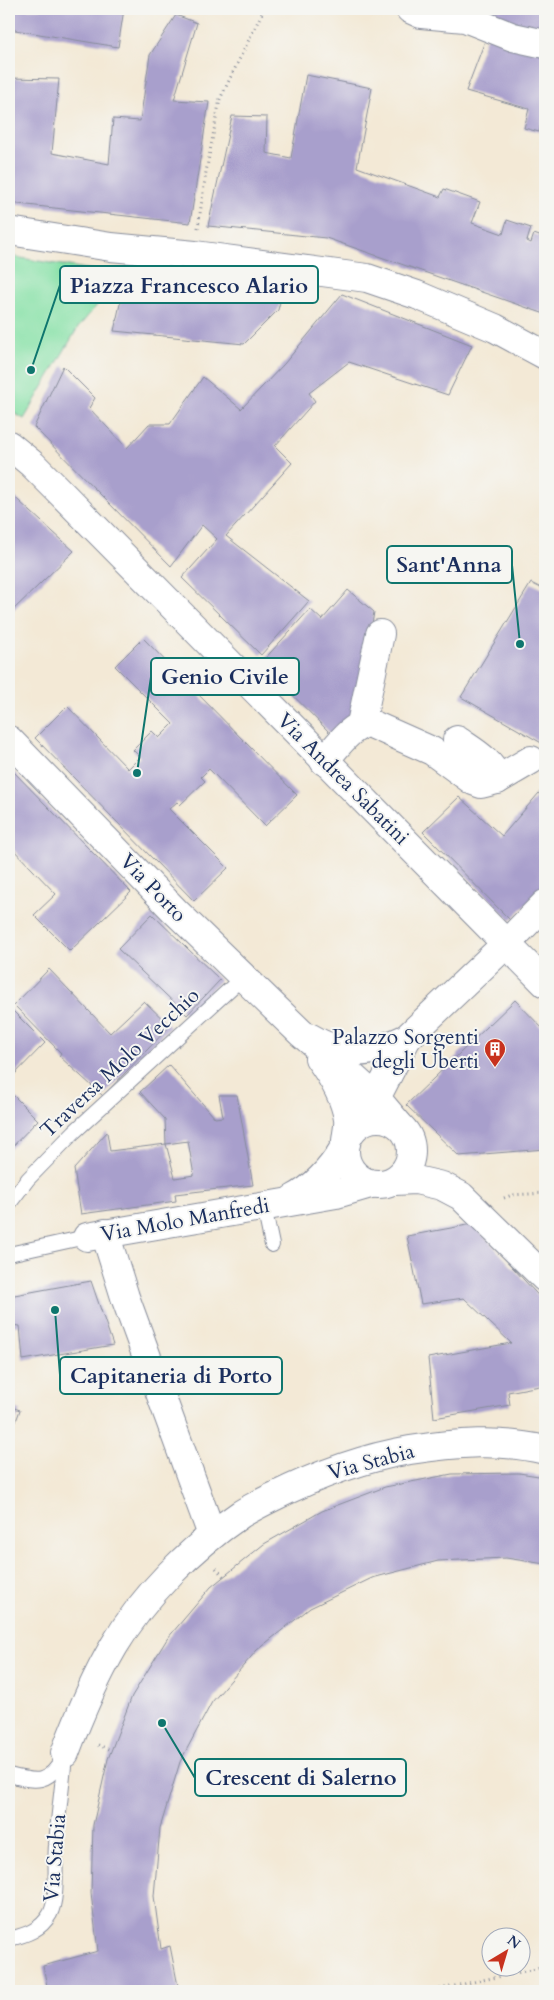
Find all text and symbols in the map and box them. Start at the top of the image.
callout: Piazza Francesco Alario [60,266,318,303]
text: Piazza Francesco Alario [70,271,308,301]
callout: Sant'Anna [387,546,512,583]
text: Sant'Anna [396,550,502,580]
callout: Genio Civile [151,658,299,695]
text: Genio Civile [161,662,289,692]
street label: Via Andrea Sabatini [270,706,416,852]
street label: Via Porto [113,847,193,929]
street label: Traversa Molo Vecchio [34,981,206,1145]
place label: Palazzo Sorgenti degli Uberti [332,1023,479,1076]
building icon: Palazzo Sorgenti degli Uberti [483,1037,507,1068]
street label: Via Molo Manfredi [98,1191,272,1249]
callout: Capitaneria di Porto [60,1357,282,1394]
text: Capitaneria di Porto [70,1361,272,1391]
street label: Via Stabia [324,1437,418,1487]
callout: Crescent di Salerno [195,1759,406,1796]
text: Crescent di Salerno [205,1763,397,1793]
street label: Via Stabia [37,1813,73,1903]
north arrow [482,1928,532,1978]
text: N [503,1931,524,1953]

